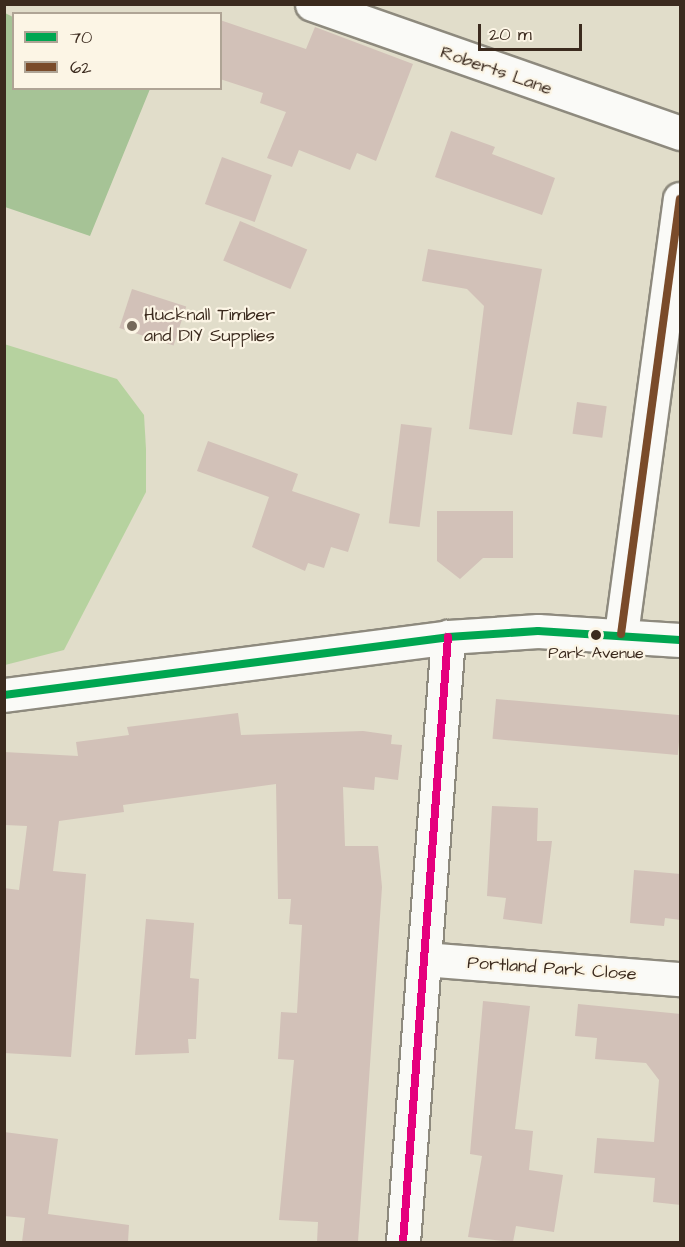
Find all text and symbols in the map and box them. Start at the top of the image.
legend [12,12,222,90]
scale bar [481,12,584,50]
text: 20 m [489,22,532,47]
text: 70 [70,25,92,50]
street label: Roberts Lane [437,42,555,100]
text: 62 [70,55,92,80]
place label: Hucknall Timber and DIY Supplies [144,305,275,348]
marker: Hucknall Timber and DIY Supplies [125,319,139,333]
marker: Park Avenue [590,629,602,641]
place label: Park Avenue [548,643,644,663]
street label: Portland Park Close [467,952,637,986]

